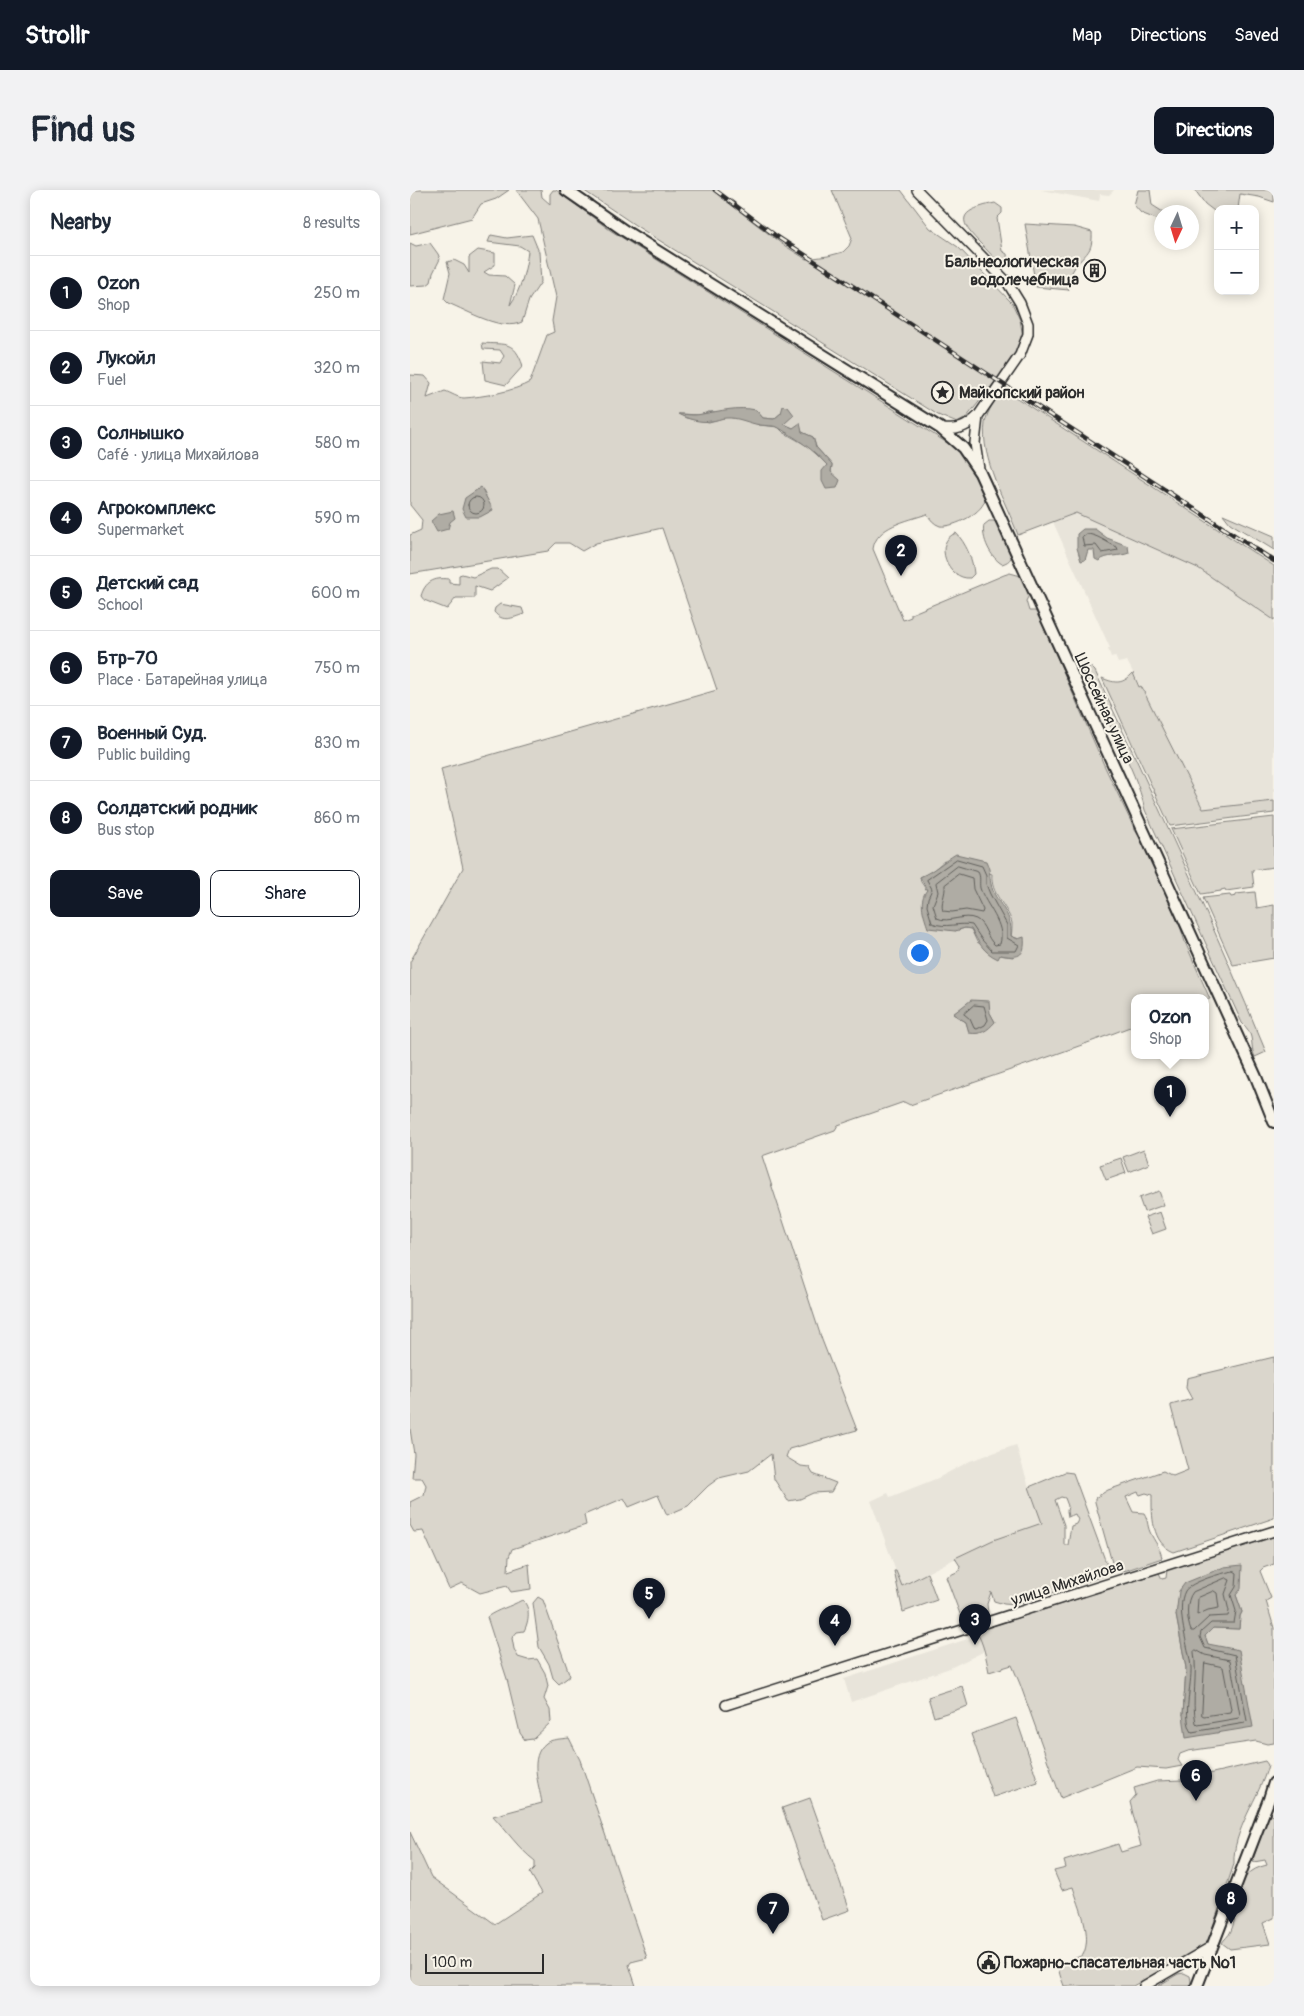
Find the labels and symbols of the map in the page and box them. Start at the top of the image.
north arrow [1154,205,1199,250]
place label: Бальнеологическая водолечебница [945,252,1080,290]
building icon: Бальнеологическая водолечебница [1083,258,1107,282]
place icon: Майкопский район [931,380,955,404]
place label: Майкопский район [959,383,1085,403]
pin: 2 [885,535,917,576]
street label: Шоссейная улица [1070,650,1138,767]
your location [907,940,933,966]
pin: 1 [1154,1076,1186,1117]
street label: улица Михайлова [1007,1555,1126,1611]
pin: 5 [633,1578,665,1619]
pin: 3 [959,1604,991,1645]
pin: 4 [819,1605,851,1646]
pin: 6 [1180,1760,1212,1801]
pin: 8 [1215,1883,1247,1924]
pin: 7 [757,1893,789,1934]
public building icon: Пожарно-спасательная часть №1 [976,1950,1000,1974]
scale bar [425,1951,544,1974]
place label: Пожарно-спасательная часть №1 [1004,1953,1236,1973]

